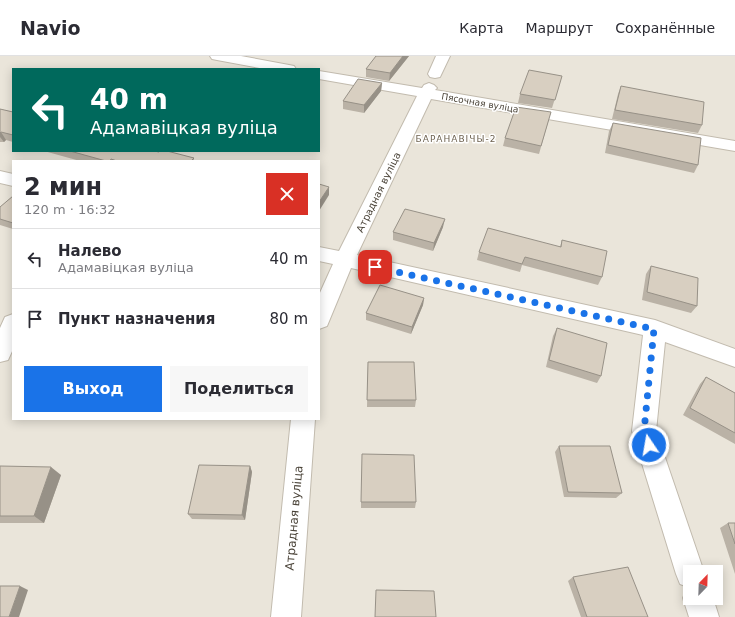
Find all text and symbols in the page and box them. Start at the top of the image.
text: Navio [20,17,81,39]
text: Карта [459,20,503,36]
text: Маршрут [525,20,593,36]
text: Сохранённые [615,20,715,36]
text: 40 m [90,83,168,116]
icon: left [24,84,76,136]
street label: Пясочная вуліца [441,91,519,115]
text: Адамавіцкая вуліца [90,117,278,138]
district label: БАРАНАВІЧЫ-2 [416,134,496,144]
street label: Атрадная вуліца [354,150,403,234]
text: 2 мин [24,173,102,201]
button: close [266,173,308,215]
text: 120 m · 16:32 [24,202,115,217]
text: Налево [58,242,122,260]
icon: left [24,248,46,270]
text: 40 m [270,250,308,268]
pin [358,250,392,284]
icon: arrive [364,256,386,278]
text: Адамавіцкая вуліца [58,260,194,275]
icon: arrive [24,308,46,330]
text: Пункт назначения [58,310,215,328]
text: 80 m [270,310,308,328]
button: Выход [24,366,162,412]
button: Поделиться [170,366,308,412]
position arrow [628,424,670,466]
street label: Атрадная вуліца [282,465,306,571]
north arrow [683,565,723,605]
map controls [683,565,723,605]

